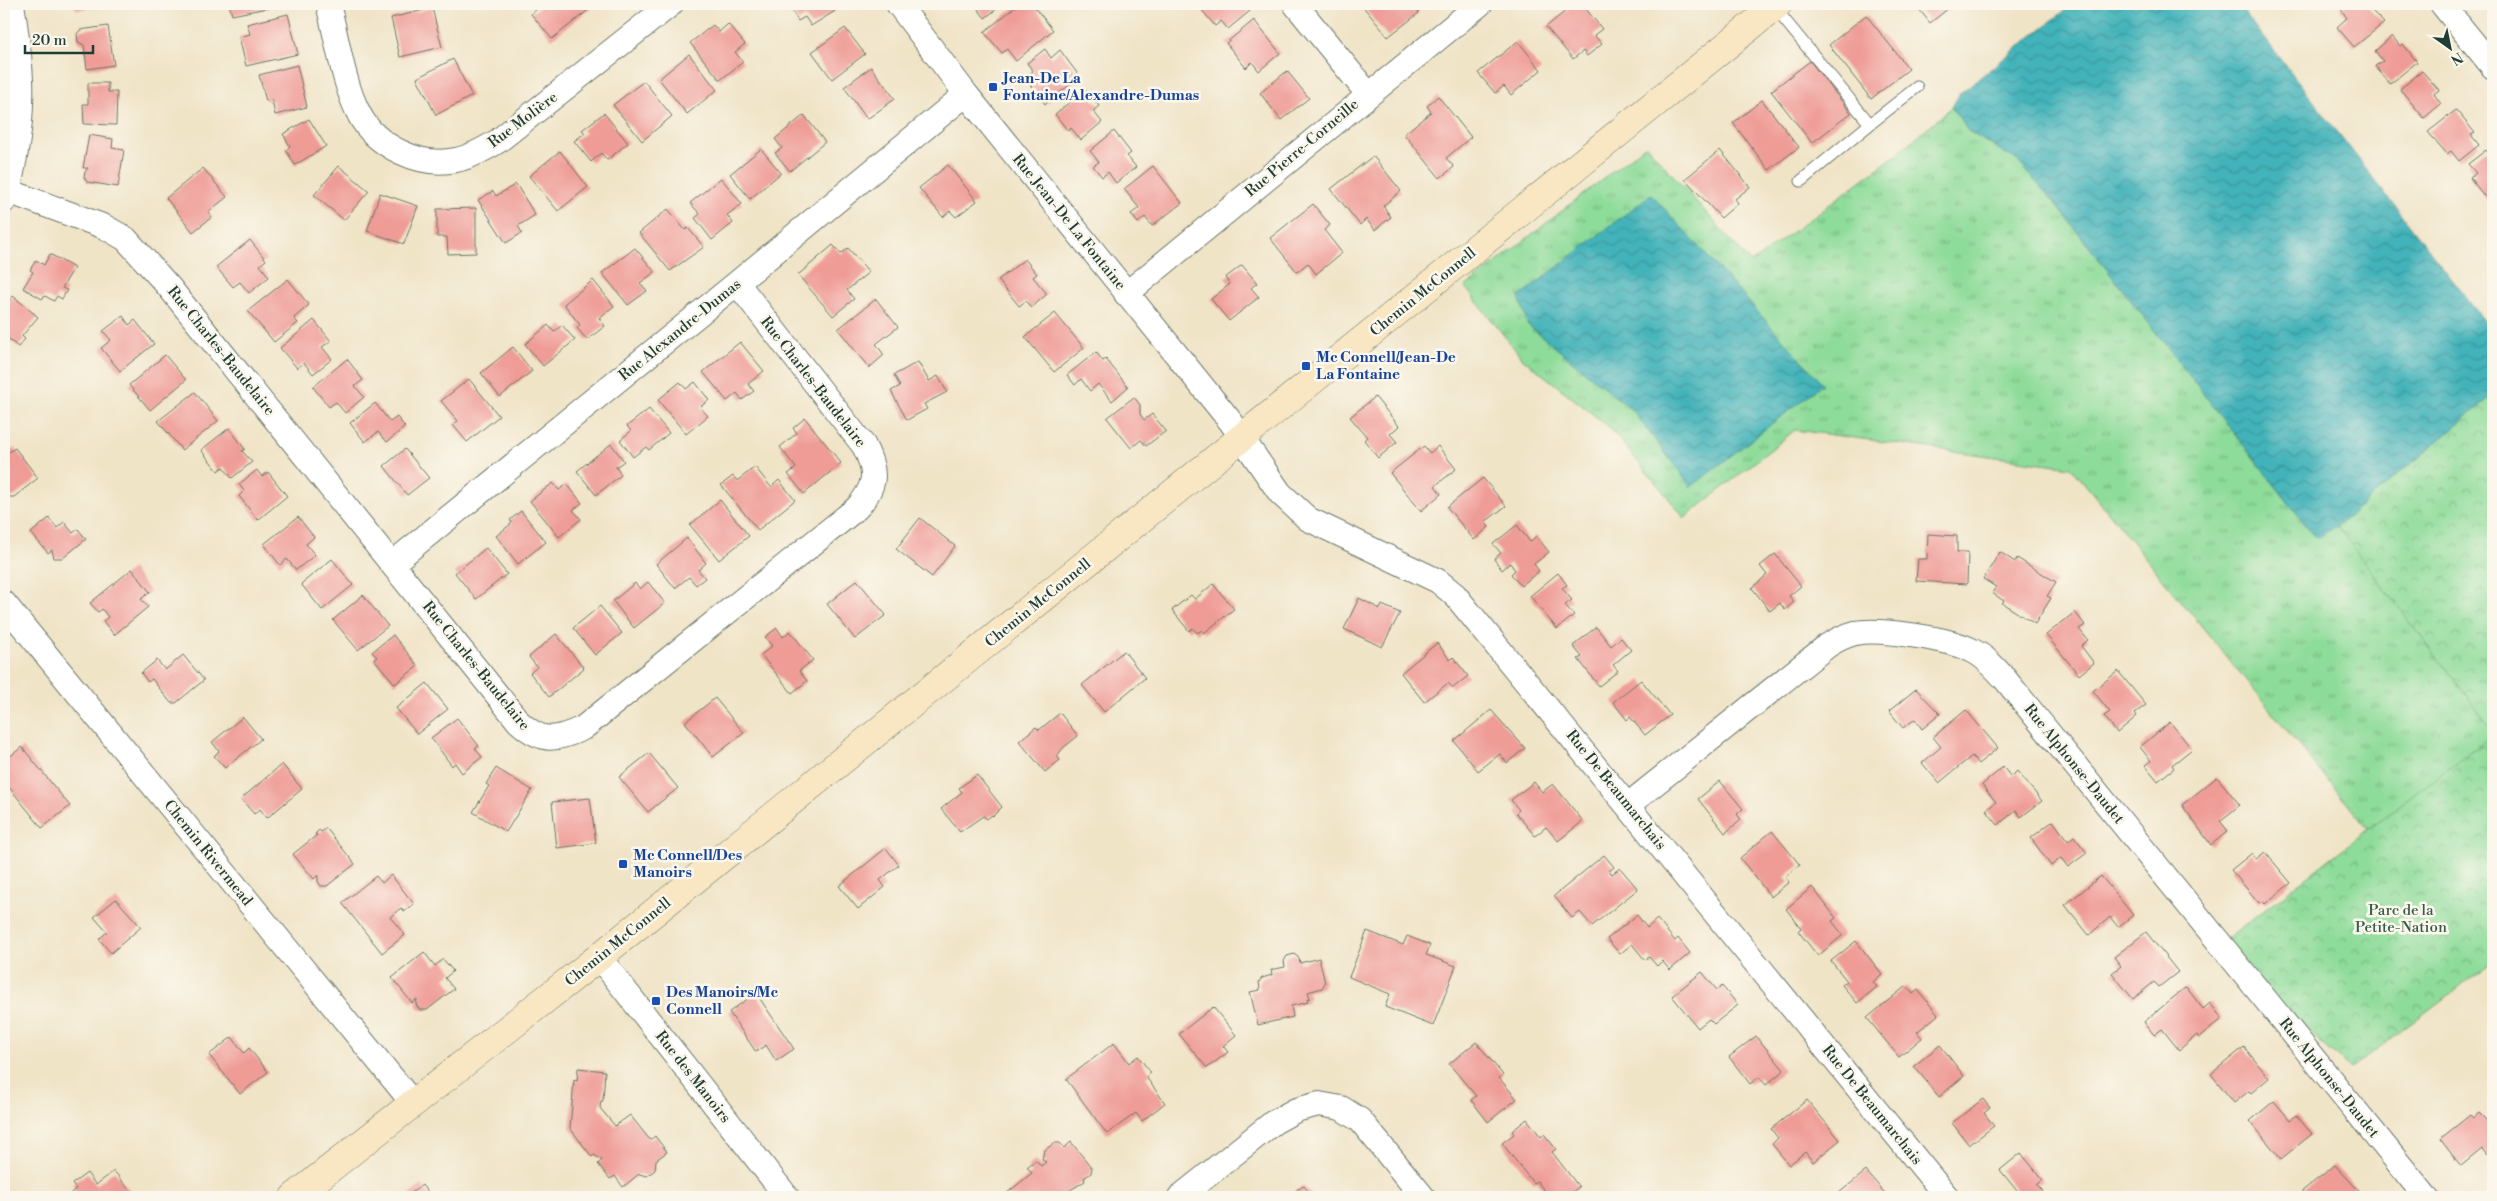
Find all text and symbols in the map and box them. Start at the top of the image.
scale bar [25,22,92,54]
north arrow [2424,22,2474,72]
text: 20 m [32,31,67,50]
text: N [2447,47,2466,69]
place label: Jean-De La Fontaine/Alexandre-Dumas [1001,69,1199,105]
marker: Jean-De La Fontaine/Alexandre-Dumas [987,81,999,93]
street label: Rue Molière [484,88,562,152]
street label: Rue Pierre-Corneille [1241,95,1363,201]
street label: Rue Jean-De La Fontaine [1008,150,1130,294]
street label: Chemin McConnell [1366,243,1480,341]
street label: Rue Alexandre-Dumas [615,275,745,385]
street label: Rue Charles-Baudelaire [163,283,279,419]
street label: Rue Charles-Baudelaire [756,313,870,451]
place label: Mc Connell/Jean-De La Fontaine [1316,348,1456,384]
marker: Mc Connell/Jean-De La Fontaine [1300,360,1312,372]
street label: Chemin McConnell [981,554,1095,652]
street label: Rue Charles-Baudelaire [418,598,534,734]
street label: Rue Alphonse-Daudet [2020,700,2129,828]
street label: Rue De Beaumarchais [1562,726,1670,854]
street label: Chemin Rivermead [159,796,257,910]
place label: Mc Connell/Des Manoirs [633,846,742,882]
marker: Mc Connell/Des Manoirs [617,858,629,870]
street label: Chemin McConnell [561,893,675,991]
park label: Parc de la Petite-Nation [2355,901,2447,937]
place label: Des Manoirs/Mc Connell [666,983,778,1019]
marker: Des Manoirs/Mc Connell [650,995,662,1007]
street label: Rue Alphonse-Daudet [2275,1014,2384,1142]
street label: Rue des Manoirs [651,1027,735,1127]
street label: Rue De Beaumarchais [1818,1041,1926,1169]

